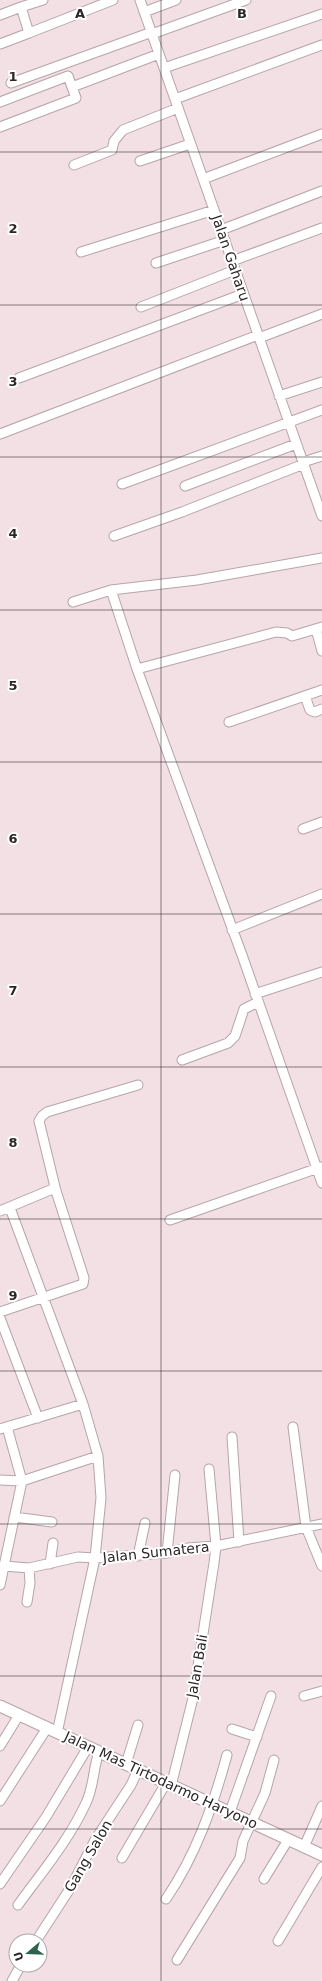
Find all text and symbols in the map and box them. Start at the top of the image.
text: A [75,6,85,21]
text: B [237,6,247,21]
text: 1 [8,69,18,84]
street label: Jalan Gaharu [208,212,253,303]
text: 2 [8,221,18,236]
text: 3 [8,374,18,389]
text: 4 [8,526,18,541]
text: 5 [8,678,18,693]
text: 6 [8,831,18,846]
text: 7 [8,983,18,998]
text: 8 [8,1135,18,1150]
text: 9 [8,1288,18,1303]
street label: Jalan Sumatera [101,1538,210,1566]
street label: Jalan Bali [183,1633,210,1700]
street label: Jalan Mas Tirtodarmo Haryono [61,1728,260,1832]
street label: Gang Salon [61,1817,115,1895]
north arrow [8,1933,48,1973]
text: U [11,1950,27,1962]

